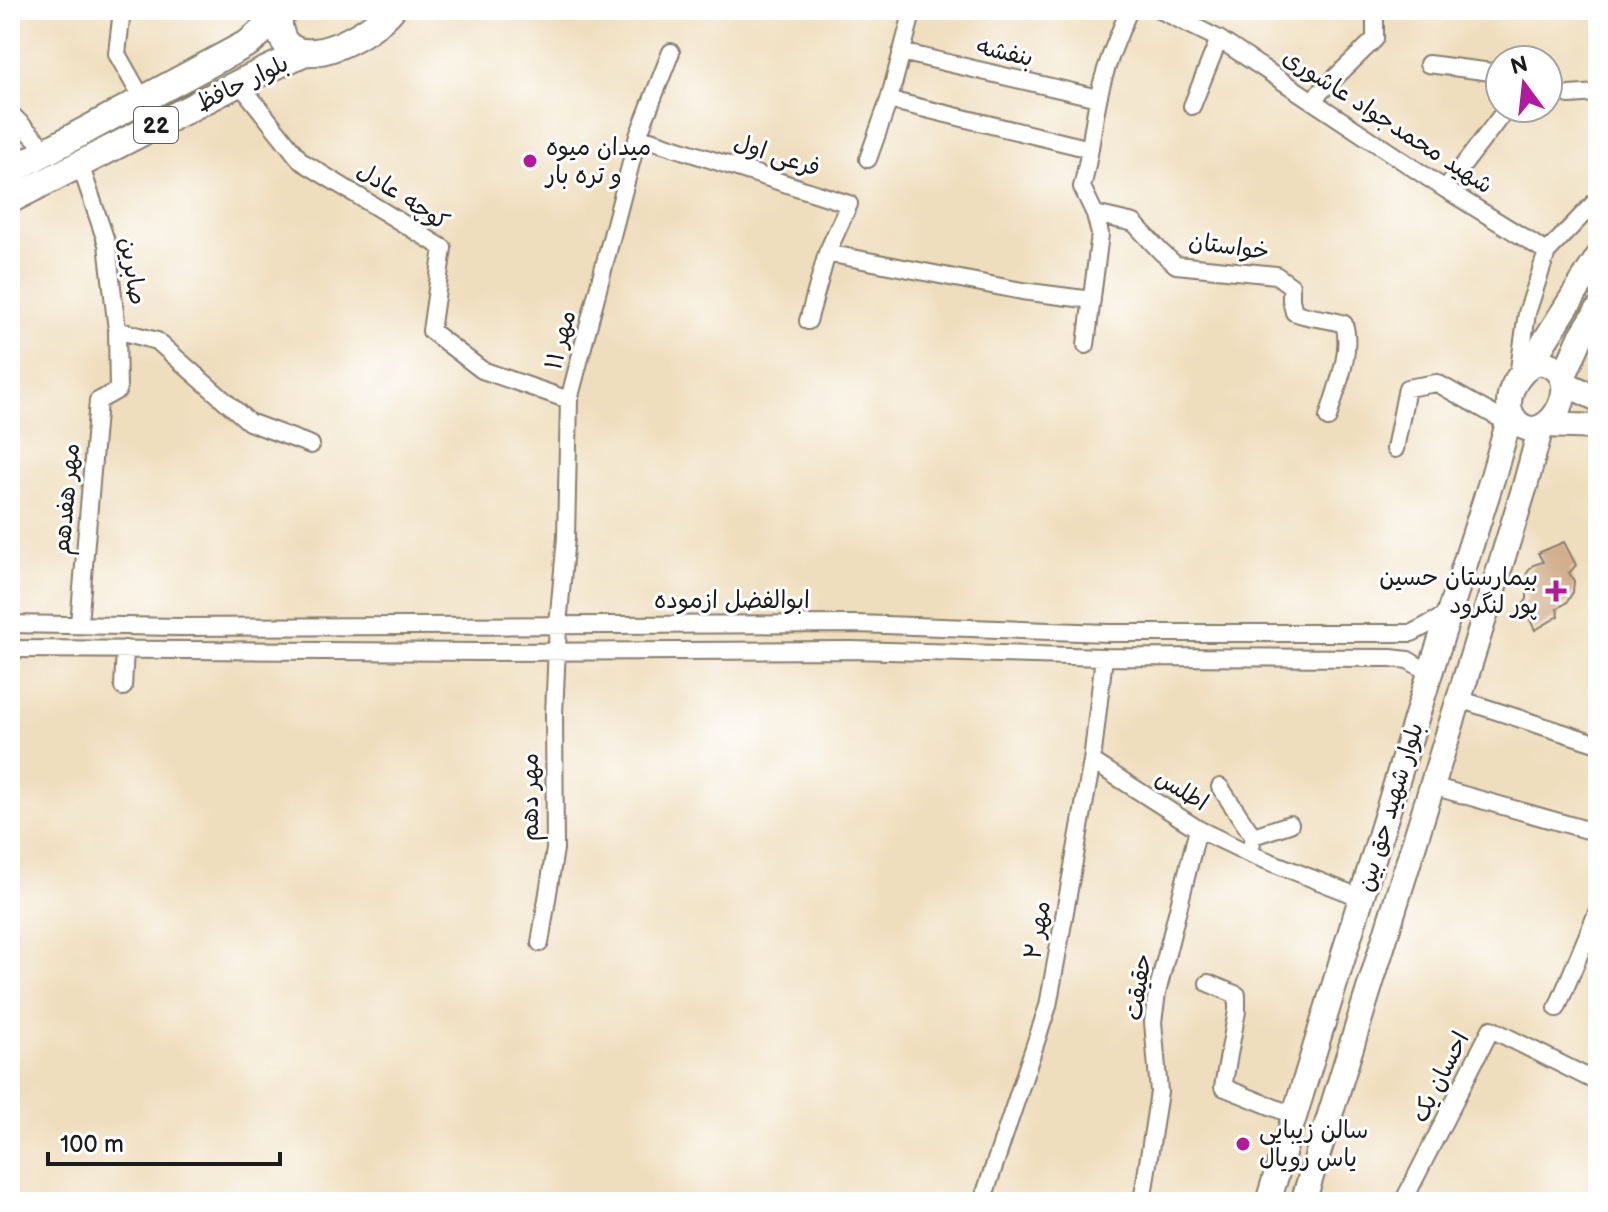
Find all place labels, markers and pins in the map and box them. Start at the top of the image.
place label: میدان میوه و تره بار [544,133,651,190]
marker: میدان میوه و تره بار [521,152,539,170]
place label: بیمارستان حسین پور لنگرود [1379,563,1538,620]
marker: بیمارستان حسین پور لنگرود [1545,580,1567,602]
place label: سالن زیبایی یاس رویال [1259,1116,1369,1173]
marker: سالن زیبایی یاس رویال [1234,1135,1252,1153]

